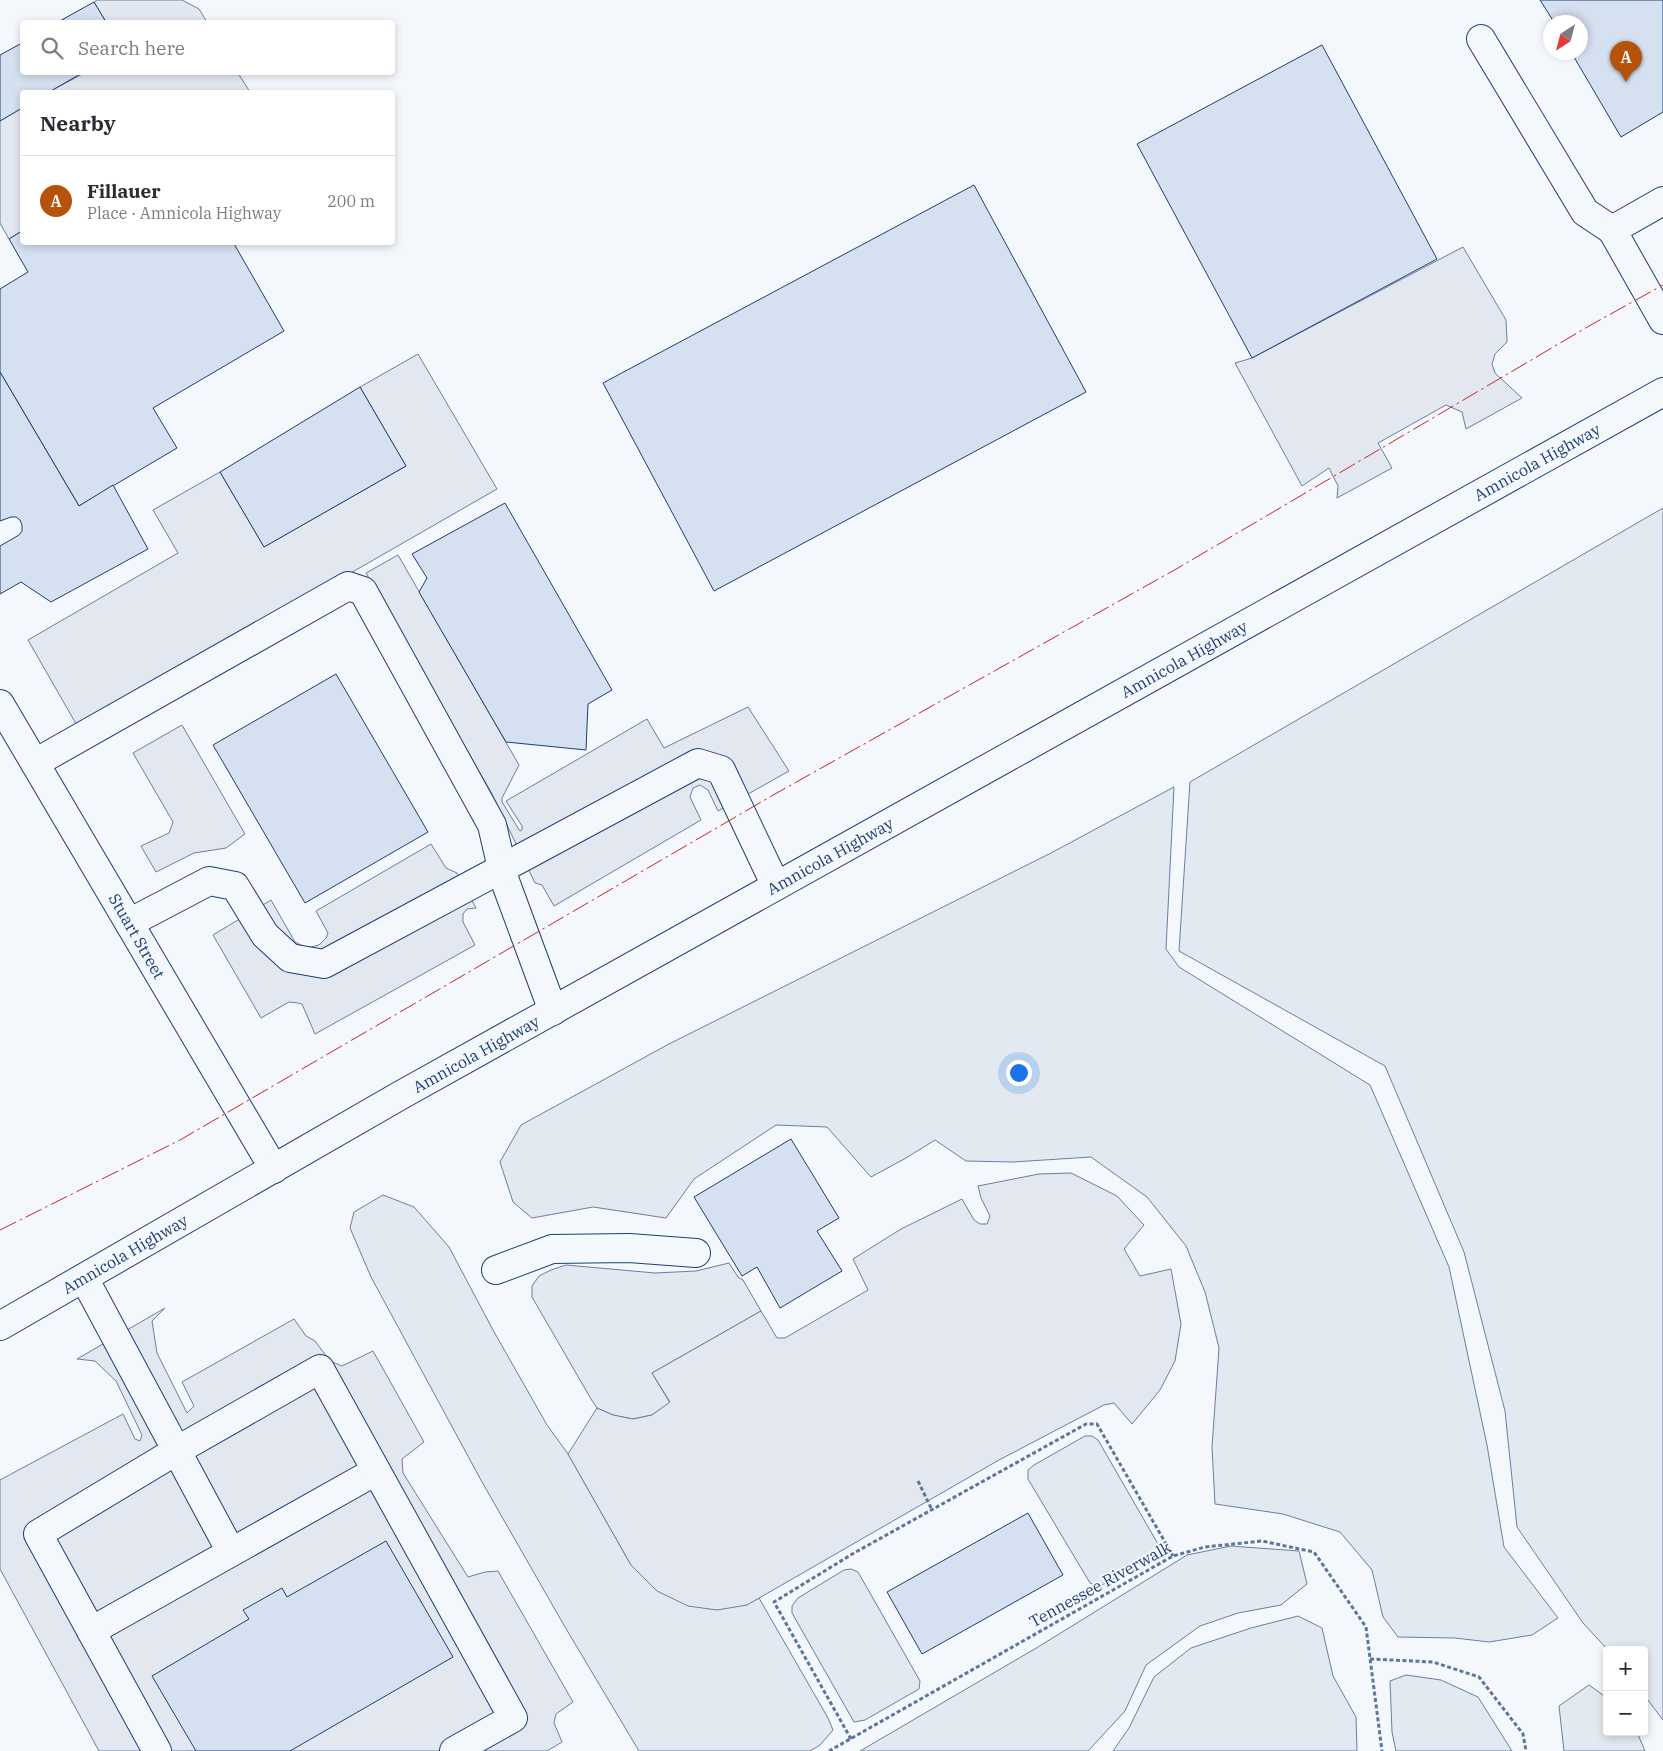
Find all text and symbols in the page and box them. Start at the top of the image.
north arrow [1543,15,1588,60]
search box [20,20,395,75]
icon: search [38,34,66,62]
text: Search here [78,36,185,60]
pin: A [1610,41,1642,82]
text: Nearby [40,109,116,137]
text: Fillauer [87,179,161,203]
text: A [50,191,62,211]
text: 200 m [327,191,375,211]
text: Place · Amnicola Highway [87,203,281,223]
street label: Amnicola Highway [1470,419,1604,505]
street label: Amnicola Highway [1117,616,1251,702]
street label: Amnicola Highway [763,813,897,899]
street label: Stuart Street [105,890,170,983]
street label: Amnicola Highway [409,1011,543,1097]
your location [1006,1060,1032,1086]
street label: Amnicola Highway [59,1210,192,1298]
street label: Tennessee Riverwalk [1026,1536,1175,1631]
map controls [1603,1646,1648,1736]
button: + [1603,1646,1648,1691]
button: − [1603,1691,1648,1736]

